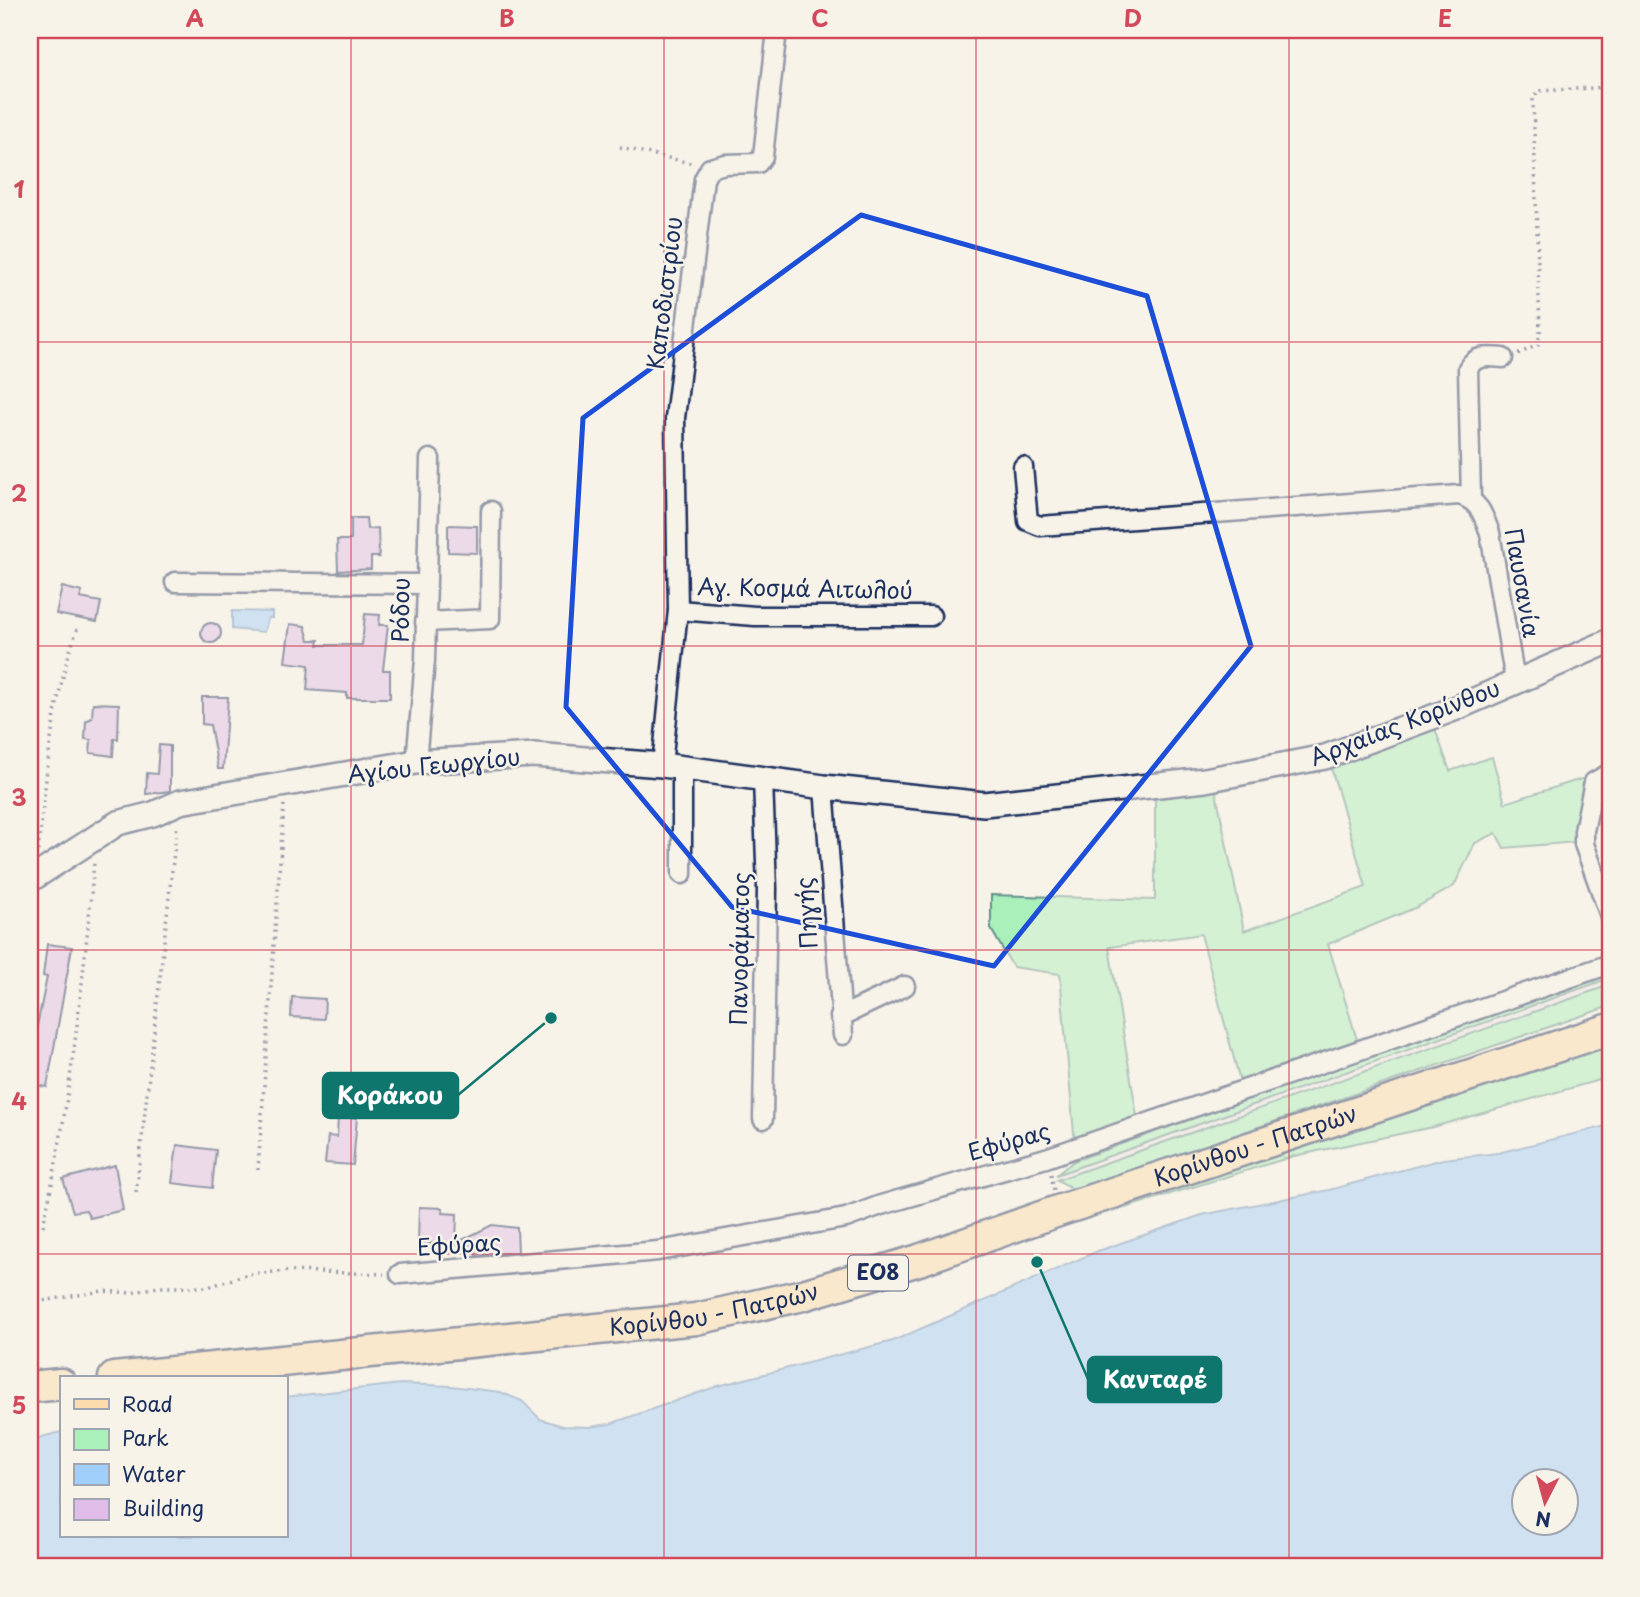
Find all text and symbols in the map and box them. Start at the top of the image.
text: A [186,0,204,35]
text: B [499,0,515,35]
text: C [811,0,829,35]
text: D [1124,0,1142,35]
text: E [1438,0,1452,35]
text: 1 [14,171,25,206]
street label: Καποδιστρίου [637,214,690,371]
text: 2 [11,475,27,510]
street label: Παυσανία [1497,525,1550,640]
street label: Αγ. Κοσμά Αιτωλού [697,568,913,607]
street label: Ρόδου [381,577,418,643]
street label: Αρχαίας Κορίνθου [1304,669,1505,774]
street label: Αγίου Γεωργίου [346,738,522,791]
text: 3 [11,779,27,814]
street label: Πανοράματος [720,872,757,1026]
street label: Πηγής [786,876,825,950]
callout: Κοράκου [323,1073,458,1118]
text: Κοράκου [337,1076,443,1112]
text: 4 [11,1083,27,1118]
street label: Κορίνθου - Πατρών [1148,1095,1362,1194]
street label: Εφύρας [963,1112,1054,1169]
street label: Εφύρας [416,1223,502,1264]
road number: ΕΟ8 [848,1256,908,1290]
street label: Κορίνθου - Πατρών [607,1272,823,1344]
callout: Κανταρέ [1088,1357,1221,1402]
text: Κανταρέ [1103,1360,1207,1396]
legend [60,1376,287,1538]
text: 5 [12,1387,26,1422]
text: Road [122,1387,173,1419]
text: Park [122,1421,169,1453]
text: Water [122,1457,186,1489]
north arrow [1510,1468,1580,1538]
text: Building [122,1491,204,1523]
text: N [1534,1505,1552,1535]

